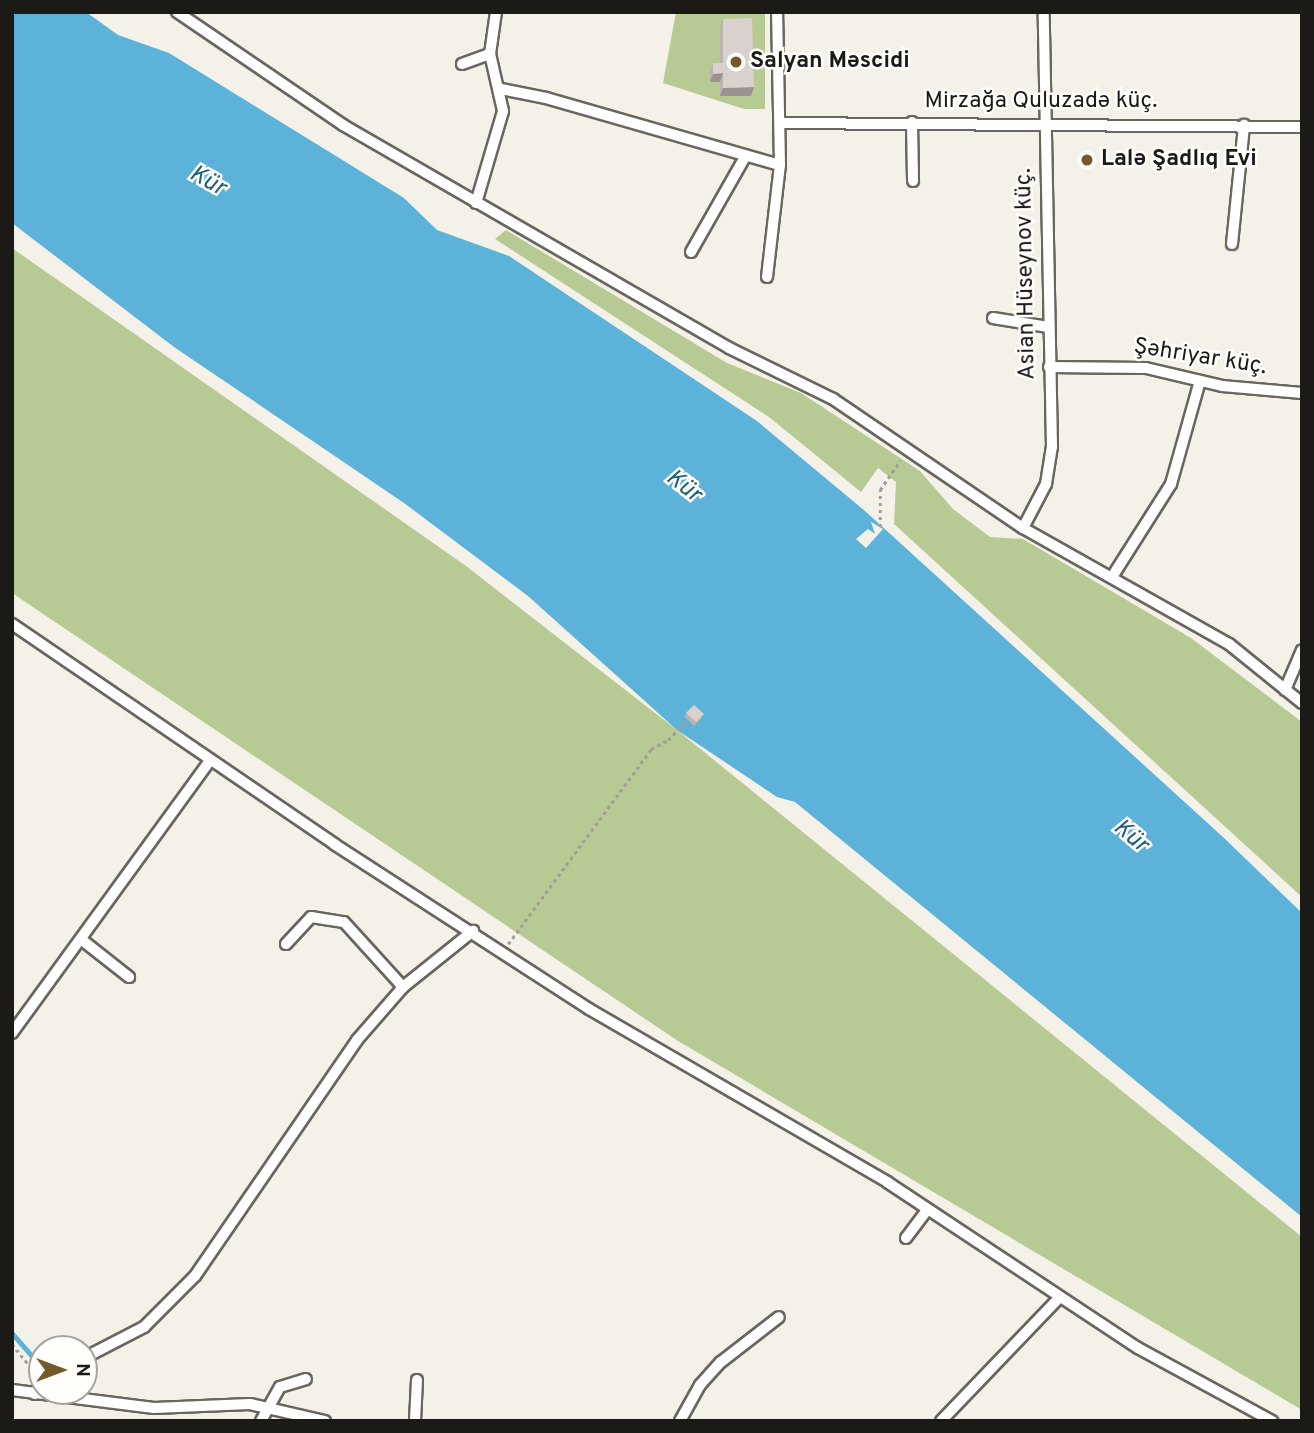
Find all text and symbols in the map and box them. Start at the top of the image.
place label: Salyan Məscidi [750,48,910,76]
marker: Salyan Məscidi [728,54,744,70]
street label: Mirzağa Quluzadə küç. [924,88,1158,116]
place label: Lalə Şadlıq Evi [1101,146,1257,174]
marker: Lalə Şadlıq Evi [1079,152,1095,168]
water label: Kür [184,160,230,204]
street label: Asian Hüseynov küç. [1011,168,1043,380]
street label: Şəhriyar küç. [1131,334,1269,382]
water label: Kür [659,464,707,510]
water label: Kür [1106,814,1154,860]
north arrow [28,1335,98,1405]
text: N [70,1363,94,1377]

